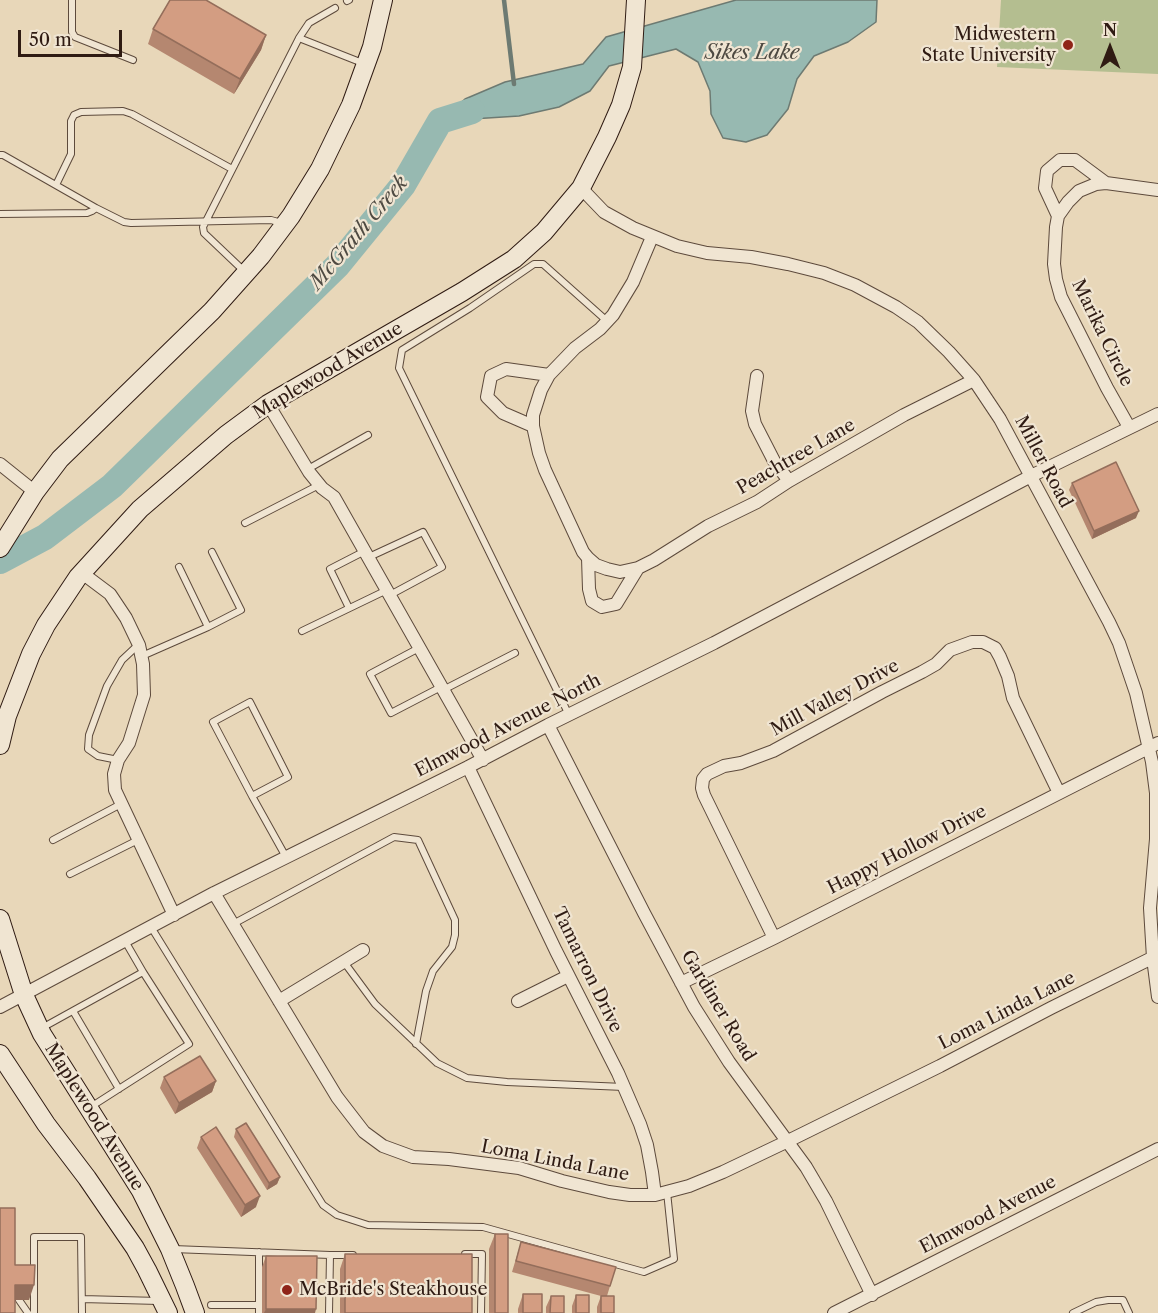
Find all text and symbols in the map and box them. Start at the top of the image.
scale bar [21,18,124,56]
north arrow [1080,18,1140,78]
text: N [1103,20,1117,40]
place label: Midwestern State University [922,24,1056,66]
text: 50 m [29,29,72,51]
marker: Midwestern State University [1061,38,1075,52]
water label: Sikes Lake [705,41,799,65]
water label: McGrath Creek [305,171,413,295]
street label: Marika Circle [1067,276,1137,390]
street label: Maplewood Avenue [250,318,406,424]
street label: Miller Road [1010,412,1076,512]
street label: Peachtree Lane [733,414,859,500]
street label: Mill Valley Drive [767,655,903,741]
street label: Elmwood Avenue North [411,670,605,782]
street label: Happy Hollow Drive [824,801,990,899]
street label: Tamarron Drive [547,904,627,1036]
street label: Gardiner Road [676,946,760,1066]
street label: Loma Linda Lane [935,967,1079,1055]
street label: Maplewood Avenue [40,1039,148,1195]
street label: Loma Linda Lane [479,1136,631,1186]
street label: Elmwood Avenue [916,1171,1060,1259]
place label: McBride's Steakhouse [299,1279,487,1301]
marker: McBride's Steakhouse [280,1283,294,1297]

